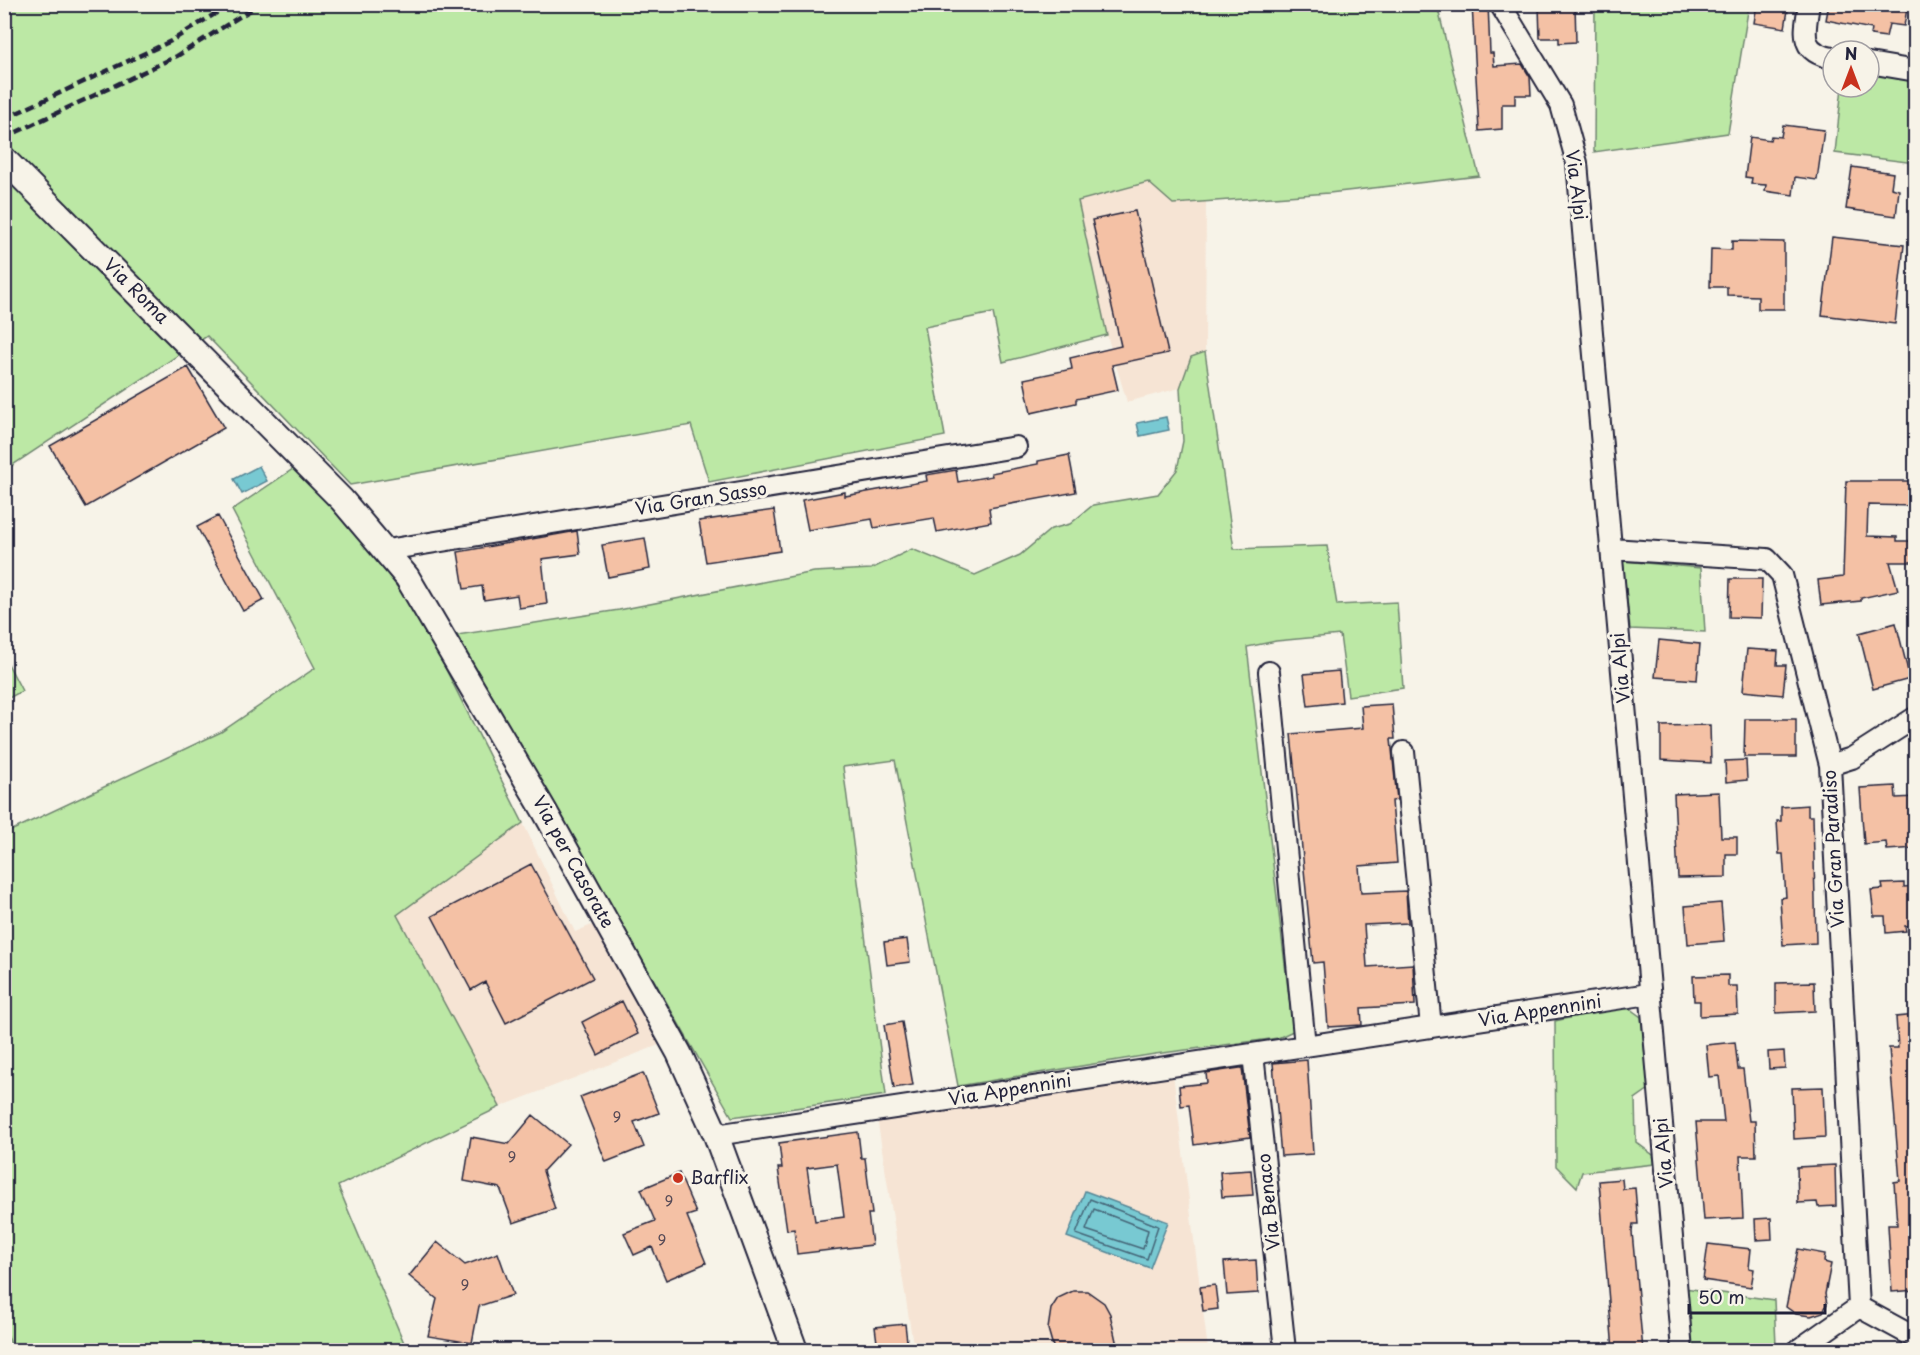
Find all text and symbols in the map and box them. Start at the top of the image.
north arrow [1821,39,1881,99]
text: N [1845,41,1857,65]
street label: Via Alpi [1560,148,1595,222]
street label: Via Roma [98,251,176,329]
street label: Via Gran Sasso [633,474,769,521]
street label: Via Alpi [1603,632,1636,705]
street label: Via Gran Paradiso [1815,769,1850,929]
street label: Via per Casorate [527,790,622,932]
street label: Via Appennini [1476,986,1603,1033]
street label: Via Appennini [946,1065,1073,1112]
house number: 9 [613,1104,621,1127]
street label: Via Alpi [1646,1117,1679,1190]
house number: 9 [508,1144,516,1167]
street label: Via Benaco [1249,1152,1286,1252]
place label: Barflix [690,1163,748,1190]
marker: Barflix [671,1171,685,1185]
house number: 9 [665,1188,673,1211]
house number: 9 [658,1227,666,1250]
house number: 9 [461,1272,469,1295]
scale bar [1689,1277,1826,1315]
text: 50 m [1698,1283,1745,1310]

